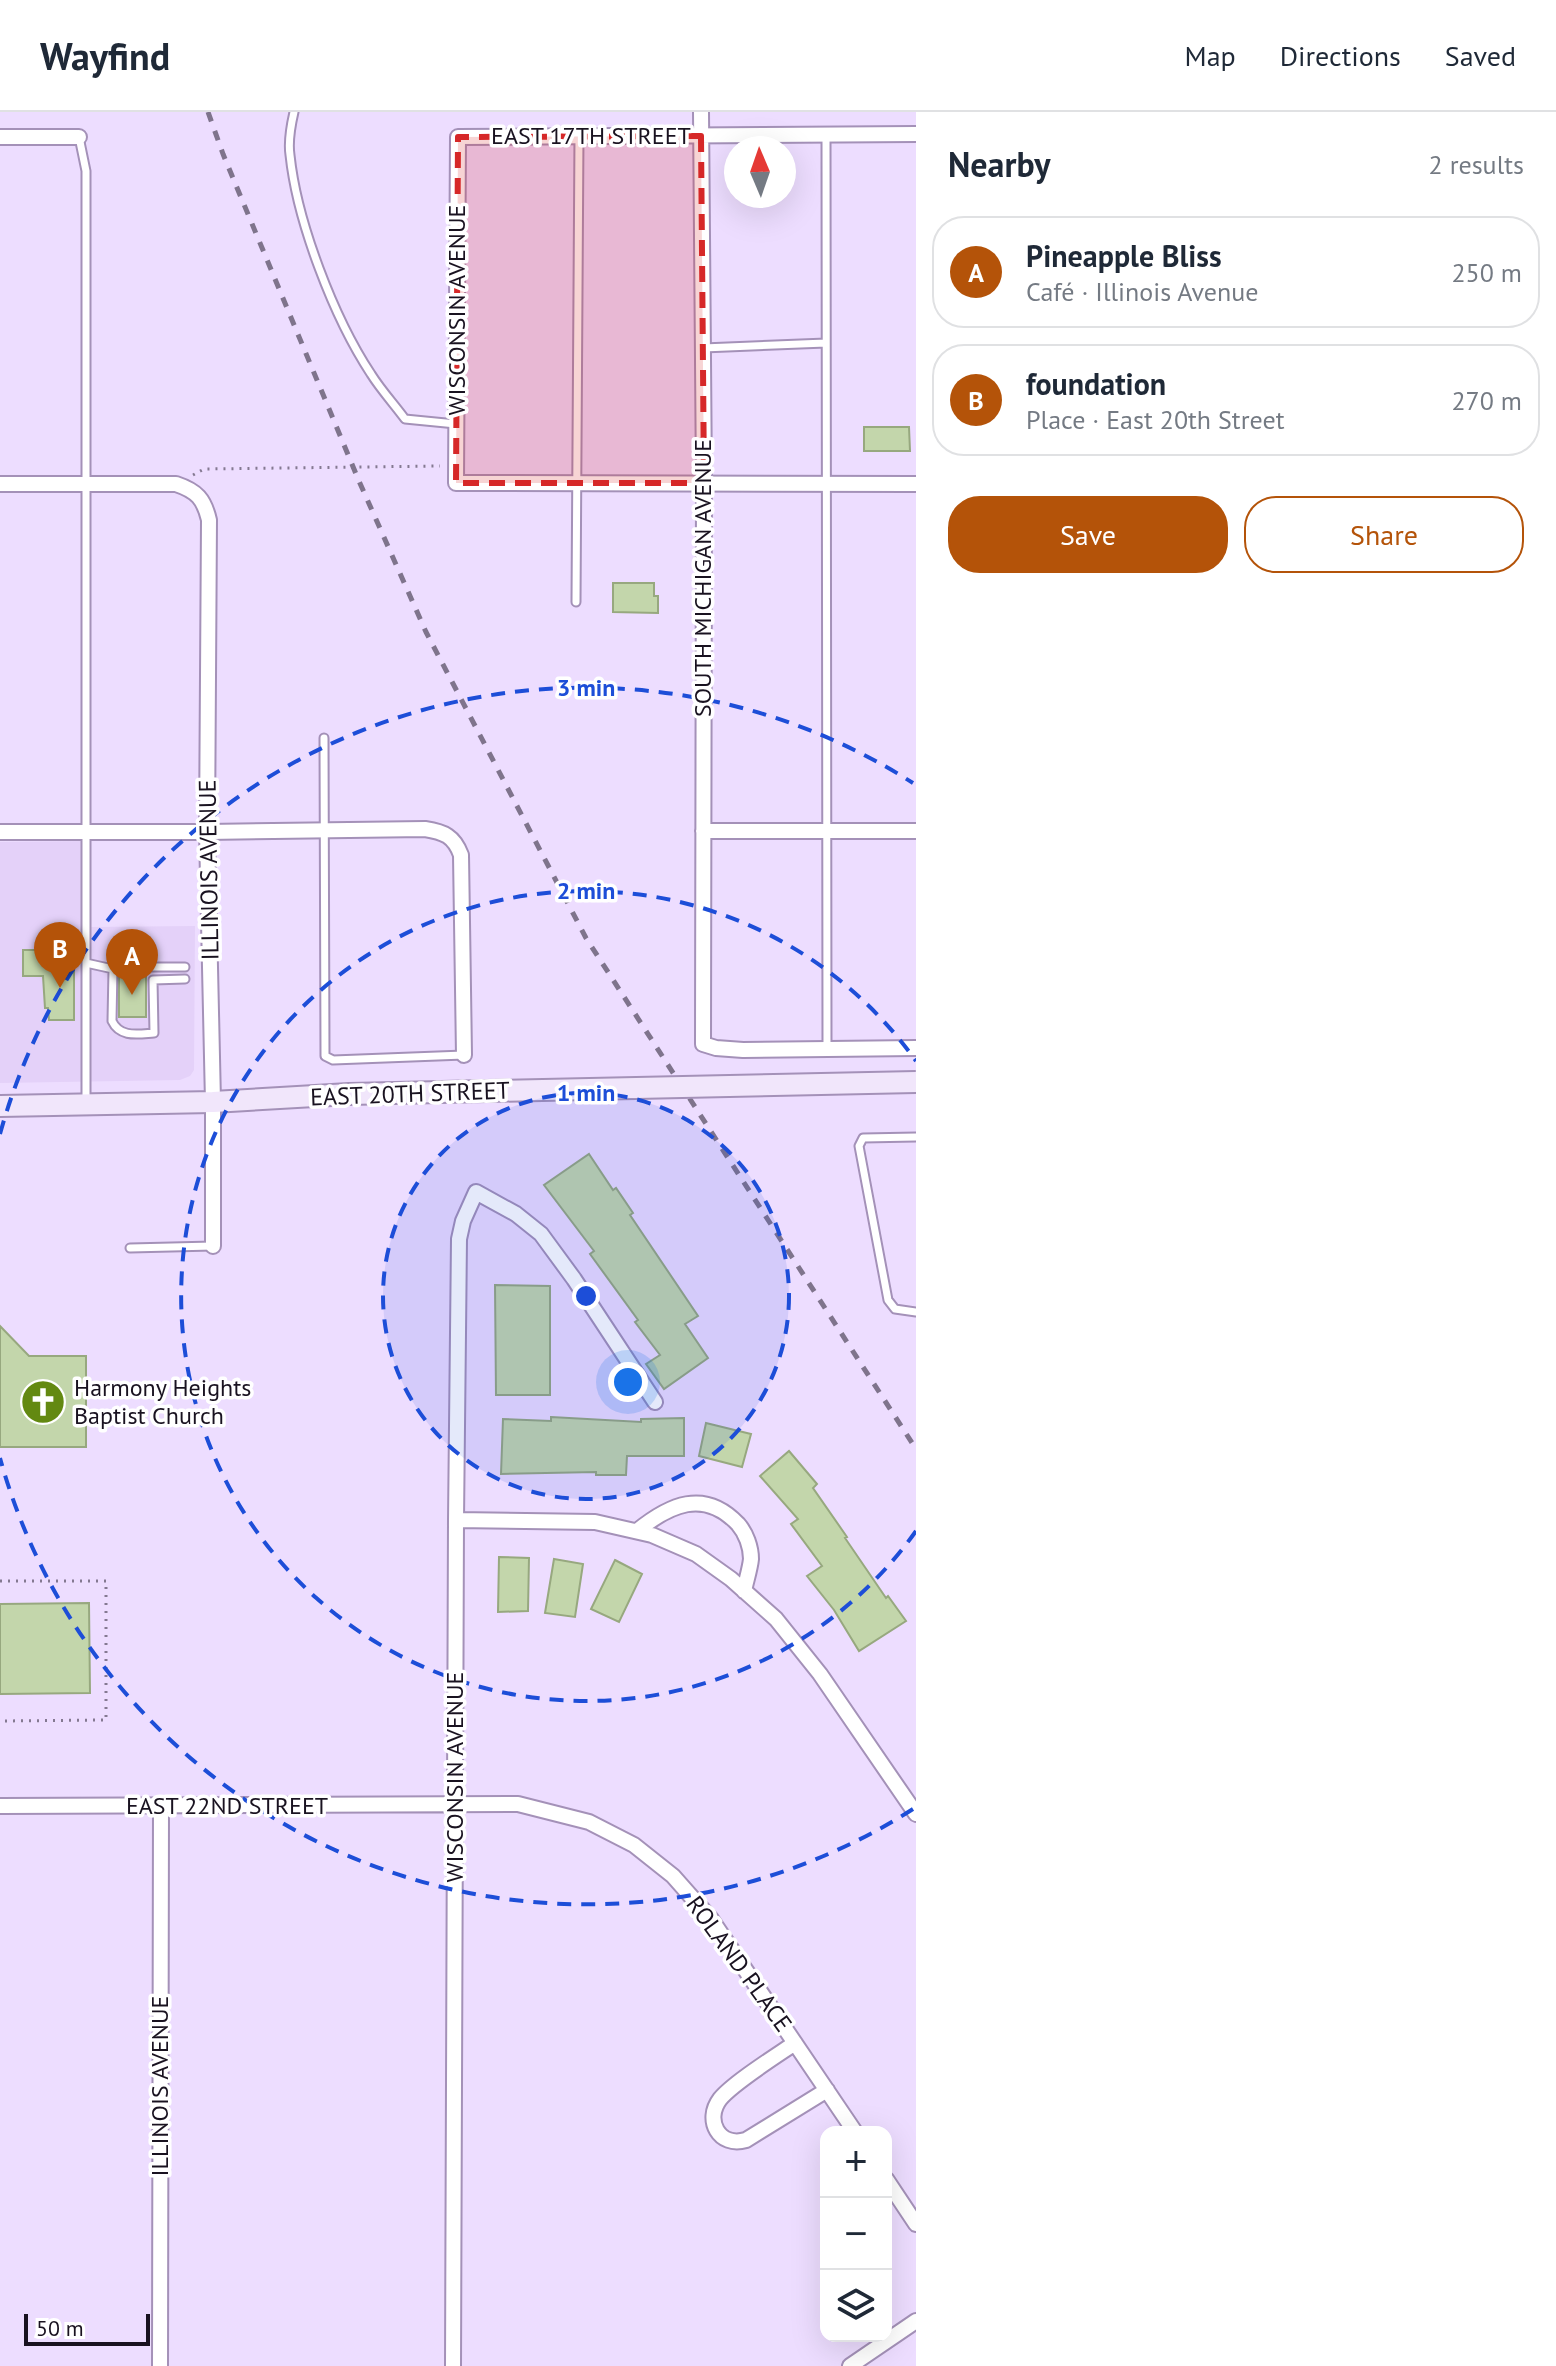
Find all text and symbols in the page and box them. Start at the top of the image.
text: Wayfind [40,31,170,80]
text: Map [1185,37,1236,74]
text: Directions [1280,37,1401,74]
text: Saved [1445,37,1516,74]
street label: EAST 17TH STREET [491,120,691,151]
north arrow [724,136,796,208]
text: Nearby [948,142,1050,186]
text: 2 results [1429,148,1524,181]
street label: WISCONSIN AVENUE [441,205,472,415]
text: Pineapple Bliss [1026,236,1222,275]
text: A [968,256,984,289]
text: 250 m [1451,256,1522,289]
text: Café · Illinois Avenue [1026,275,1258,308]
text: foundation [1026,364,1166,403]
text: B [968,384,984,417]
text: 270 m [1451,384,1522,417]
text: Place · East 20th Street [1026,403,1284,436]
street label: SOUTH MICHIGAN AVENUE [687,439,718,717]
button: Save [948,496,1228,573]
button: Share [1244,496,1524,573]
text: 3 min [557,672,615,703]
street label: ILLINOIS AVENUE [191,779,226,961]
text: 2 min [557,875,615,906]
pin: B [34,922,86,988]
pin: A [106,929,158,995]
street label: EAST 20TH STREET [310,1075,510,1112]
text: 1 min [557,1077,615,1108]
centre of rings [572,1282,600,1310]
your location [608,1362,648,1402]
place label: Harmony Heights Baptist Church [74,1372,251,1431]
church icon: Harmony Heights Baptist Church [19,1378,67,1426]
street label: WISCONSIN AVENUE [439,1672,470,1882]
street label: EAST 22ND STREET [126,1790,328,1821]
street label: ROLAND PLACE [680,1890,799,2038]
street label: ILLINOIS AVENUE [144,1996,175,2176]
map controls [820,2126,892,2342]
button: + [820,2126,892,2198]
button: − [820,2198,892,2270]
button: layers [820,2270,892,2342]
scale bar [24,2310,150,2346]
text: 50 m [36,2314,84,2342]

